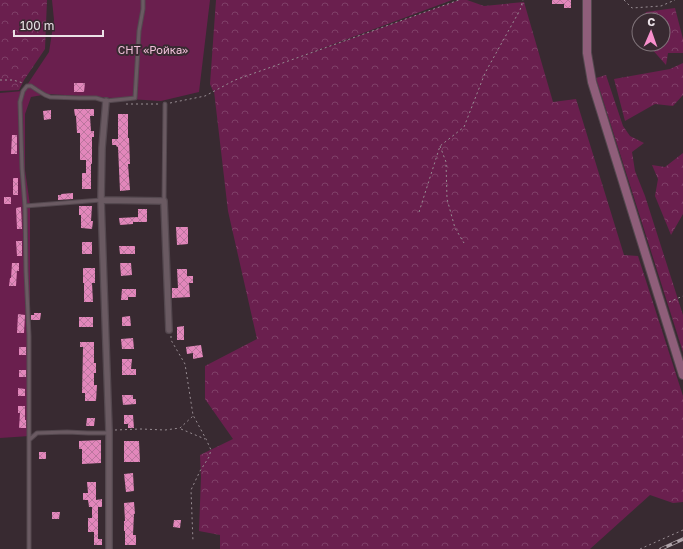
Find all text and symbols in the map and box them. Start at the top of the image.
scale bar [14,12,103,38]
north arrow [631,12,671,52]
text: С [647,15,656,28]
text: 100 m [20,18,54,33]
park label: СНТ «Ройка» [118,43,188,56]

